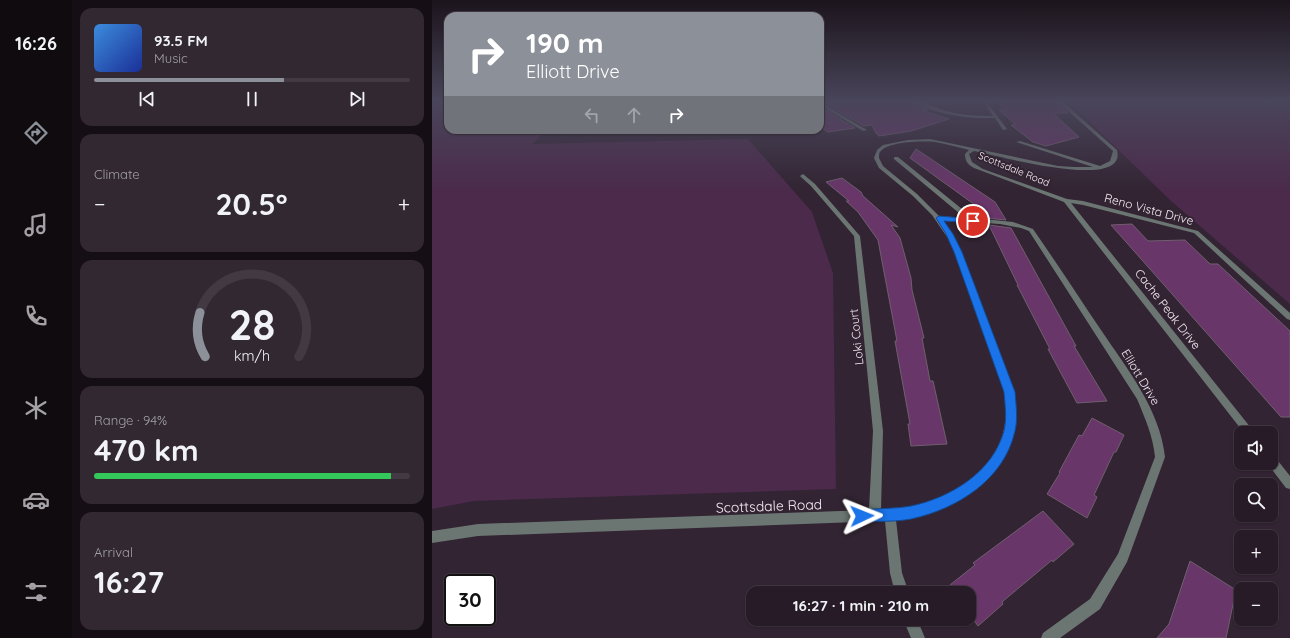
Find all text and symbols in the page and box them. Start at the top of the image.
text: 190 m [526,25,604,60]
icon: right [460,28,512,80]
text: 93.5 FM [154,31,208,50]
text: 16:26 [15,32,57,55]
text: Music [154,50,188,66]
text: Elliott Drive [526,60,620,83]
icon: previous [136,88,158,110]
icon: pause [241,88,263,110]
icon: next [346,88,368,110]
icon: left [581,104,603,126]
icon: ahead [623,104,645,126]
icon: right [665,104,687,126]
icon: directions [22,119,50,147]
street label: Scottsdale Road [976,149,1052,189]
text: Climate [94,166,140,182]
text: 20.5° [216,185,288,223]
text: − [94,190,105,218]
text: + [398,190,410,218]
street label: Reno Vista Drive [1103,190,1196,228]
pin [956,204,990,238]
icon: arrive [962,210,984,232]
icon: music [22,211,50,239]
street label: Cache Peak Drive [1132,266,1204,352]
text: 28 [229,298,275,350]
icon: phone [22,302,50,330]
street label: Loki Court [846,308,866,366]
street label: Elliott Drive [1118,346,1164,408]
text: km/h [234,347,270,365]
icon: climate [22,394,50,422]
text: Range · 94% [94,412,167,428]
map controls [1234,426,1278,626]
button: sound [1234,426,1278,470]
text: 470 km [94,431,199,469]
button: search [1234,478,1278,522]
icon: car [22,486,50,514]
street label: Scottsdale Road [715,495,823,517]
position arrow [841,495,883,537]
button: + [1234,530,1278,574]
text: Arrival [94,544,133,560]
text: 16:27 [94,563,164,601]
speed limit sign: 30 [444,574,496,626]
icon: filters [22,578,50,606]
button: − [1234,582,1278,626]
text: 16:27 · 1 min · 210 m [793,596,929,615]

